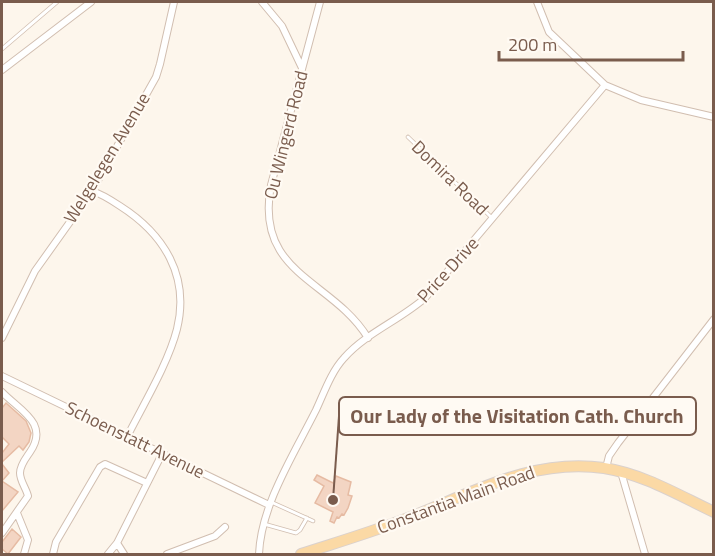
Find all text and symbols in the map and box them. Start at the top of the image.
scale bar [499,24,684,62]
text: 200 m [508,31,557,58]
street label: Ou Wingerd Road [256,68,315,202]
street label: Welgelegen Avenue [57,87,156,228]
street label: Domira Road [406,134,495,221]
street label: Price Drive [410,231,485,309]
street label: Schoenstatt Avenue [61,394,210,485]
callout: Our Lady of the Visitation Cath. Church [339,397,696,435]
text: Our Lady of the Visitation Cath. Church [350,400,684,431]
street label: Constantia Main Road [373,458,538,541]

